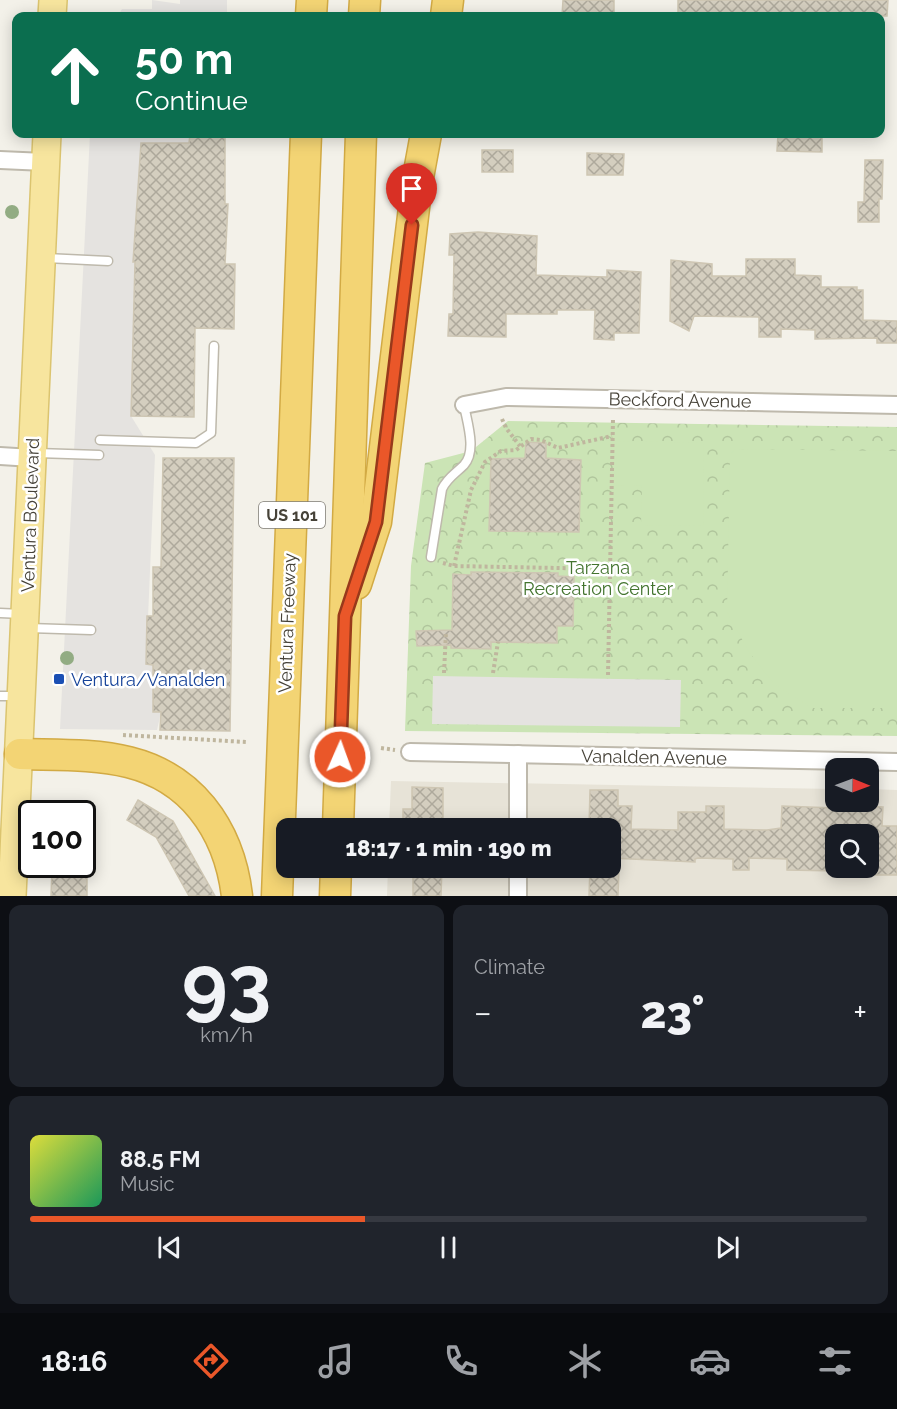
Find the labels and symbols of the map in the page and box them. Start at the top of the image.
pin [386,163,437,225]
street label: Beckford Avenue [608,388,752,412]
street label: Ventura Boulevard [17,437,43,593]
road number: US 101 [259,502,325,528]
street label: Ventura Freeway [274,552,300,693]
park label: Tarzana Recreation Center [523,557,674,599]
place label: Ventura/Vanalden [71,669,225,690]
marker: Ventura/Vanalden [52,672,66,686]
position arrow [308,725,372,789]
street label: Vanalden Avenue [581,745,727,769]
north arrow [825,758,879,812]
speed limit sign: 100 [18,800,96,878]

